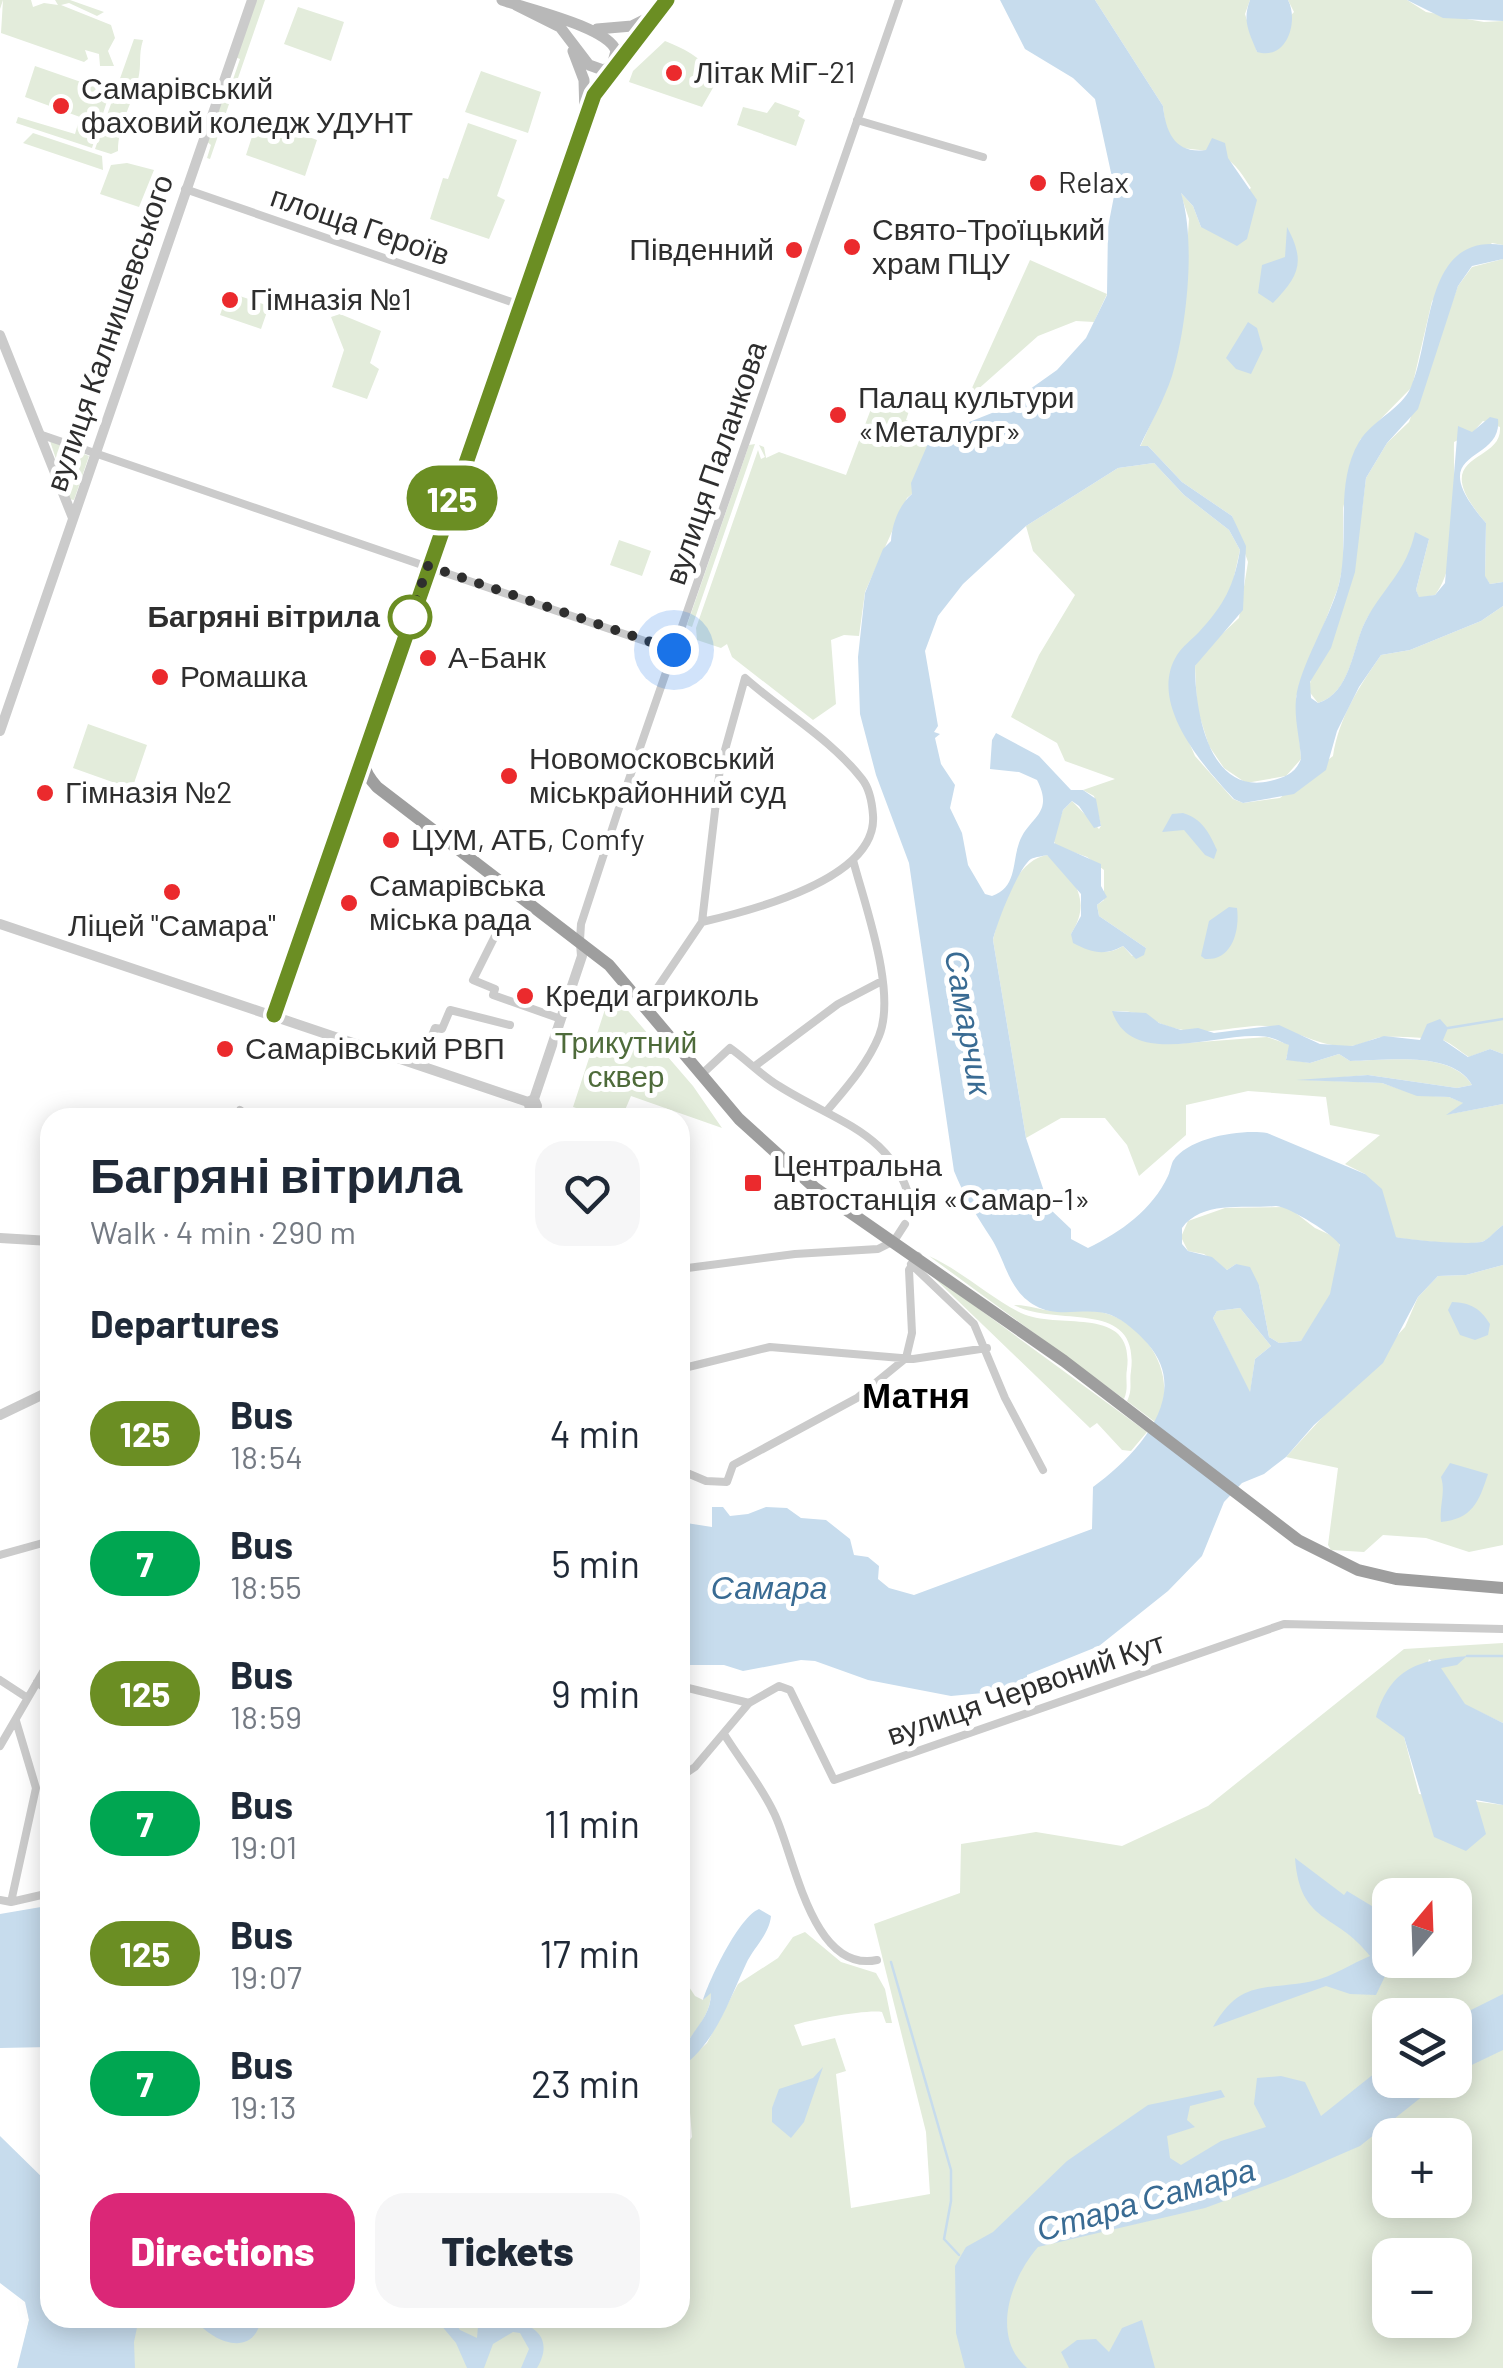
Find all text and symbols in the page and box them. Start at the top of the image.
place label: Літак МіГ-21 [694,53,855,89]
marker: Літак МіГ-21 [663,62,685,84]
place label: Самарівський фаховий коледж УДУНТ [81,69,413,139]
marker: Самарівський фаховий коледж УДУНТ [50,95,72,117]
place label: Relax [1058,163,1129,199]
street label: вулиця Калнишевського [37,169,179,495]
marker: Relax [1027,172,1049,194]
street label: площа Героїв [267,177,455,272]
place label: Свято-Троїцький храм ПЦУ [872,210,1105,280]
place label: Південний [629,230,774,266]
marker: Свято-Троїцький храм ПЦУ [841,236,863,258]
marker: Південний [783,239,805,261]
place label: Гімназія №1 [250,280,412,316]
marker: Гімназія №1 [219,289,241,311]
street label: вулиця Паланкова [656,336,773,589]
place label: Палац культури «Металург» [858,378,1074,448]
marker: Палац культури «Металург» [827,404,849,426]
line badge: 125 [394,466,510,530]
text: 125 [427,477,477,519]
marker: Багряні вітрила [389,596,431,638]
place label: Багряні вітрила [147,597,380,633]
your location [649,625,699,675]
place label: А-Банк [448,638,547,674]
marker: А-Банк [417,647,439,669]
place label: Ромашка [180,657,308,693]
marker: Ромашка [149,666,171,688]
place label: Новомосковський міськрайонний суд [529,739,786,809]
marker: Новомосковський міськрайонний суд [498,765,520,787]
place label: Гімназія №2 [65,773,232,809]
marker: Гімназія №2 [34,782,56,804]
place label: ЦУМ, АТБ, Comfy [411,820,645,856]
marker: ЦУМ, АТБ, Comfy [380,829,402,851]
place label: Самарівська міська рада [369,866,545,936]
marker: Ліцей "Самара" [161,881,183,903]
marker: Самарівська міська рада [338,892,360,914]
place label: Ліцей "Самара" [68,906,276,942]
water label: Самарчик [938,947,1002,1100]
place label: Креди агриколь [545,976,759,1012]
marker: Креди агриколь [514,985,536,1007]
park label: Трикутний сквер [555,1023,697,1093]
place label: Самарівський РВП [245,1029,505,1065]
marker: Самарівський РВП [214,1038,236,1060]
button: heart [535,1141,640,1246]
text: Багряні вітрила [90,1145,462,1203]
place label: Центральна автостанція «Самар-1» [773,1146,1090,1216]
marker: Центральна автостанція «Самар-1» [742,1172,764,1194]
text: Walk · 4 min · 290 m [90,1212,356,1250]
text: Departures [90,1300,279,1346]
district label: Матня [862,1373,970,1415]
text: Bus [230,1391,293,1437]
text: 4 min [550,1410,640,1456]
text: 125 [120,1412,170,1454]
text: 18:54 [230,1437,303,1475]
text: Bus [230,1521,293,1567]
text: 5 min [551,1540,640,1586]
text: 7 [136,1542,154,1584]
text: 18:55 [230,1567,302,1605]
water label: Самара [711,1567,827,1606]
street label: вулиця Червоний Кут [882,1623,1169,1752]
text: Bus [230,1651,293,1697]
text: 9 min [551,1670,640,1716]
text: 125 [120,1672,170,1714]
text: 18:59 [230,1697,302,1735]
text: Bus [230,1781,293,1827]
text: 11 min [544,1800,640,1846]
text: 7 [136,1802,154,1844]
text: 19:01 [230,1827,297,1865]
north arrow [1372,1878,1472,1978]
map controls [1372,1878,1472,2338]
text: Bus [230,1911,293,1957]
text: 17 min [540,1930,640,1976]
text: 125 [120,1932,170,1974]
text: 19:07 [230,1957,302,1995]
button: layers [1372,1998,1472,2098]
text: Bus [230,2041,293,2087]
text: 23 min [531,2060,640,2106]
text: 7 [136,2062,154,2104]
text: 19:13 [230,2087,296,2125]
button: + [1372,2118,1472,2218]
water label: Стара Самара [1032,2149,1259,2248]
button: Directions [90,2193,355,2308]
button: Tickets [375,2193,640,2308]
button: − [1372,2238,1472,2338]

